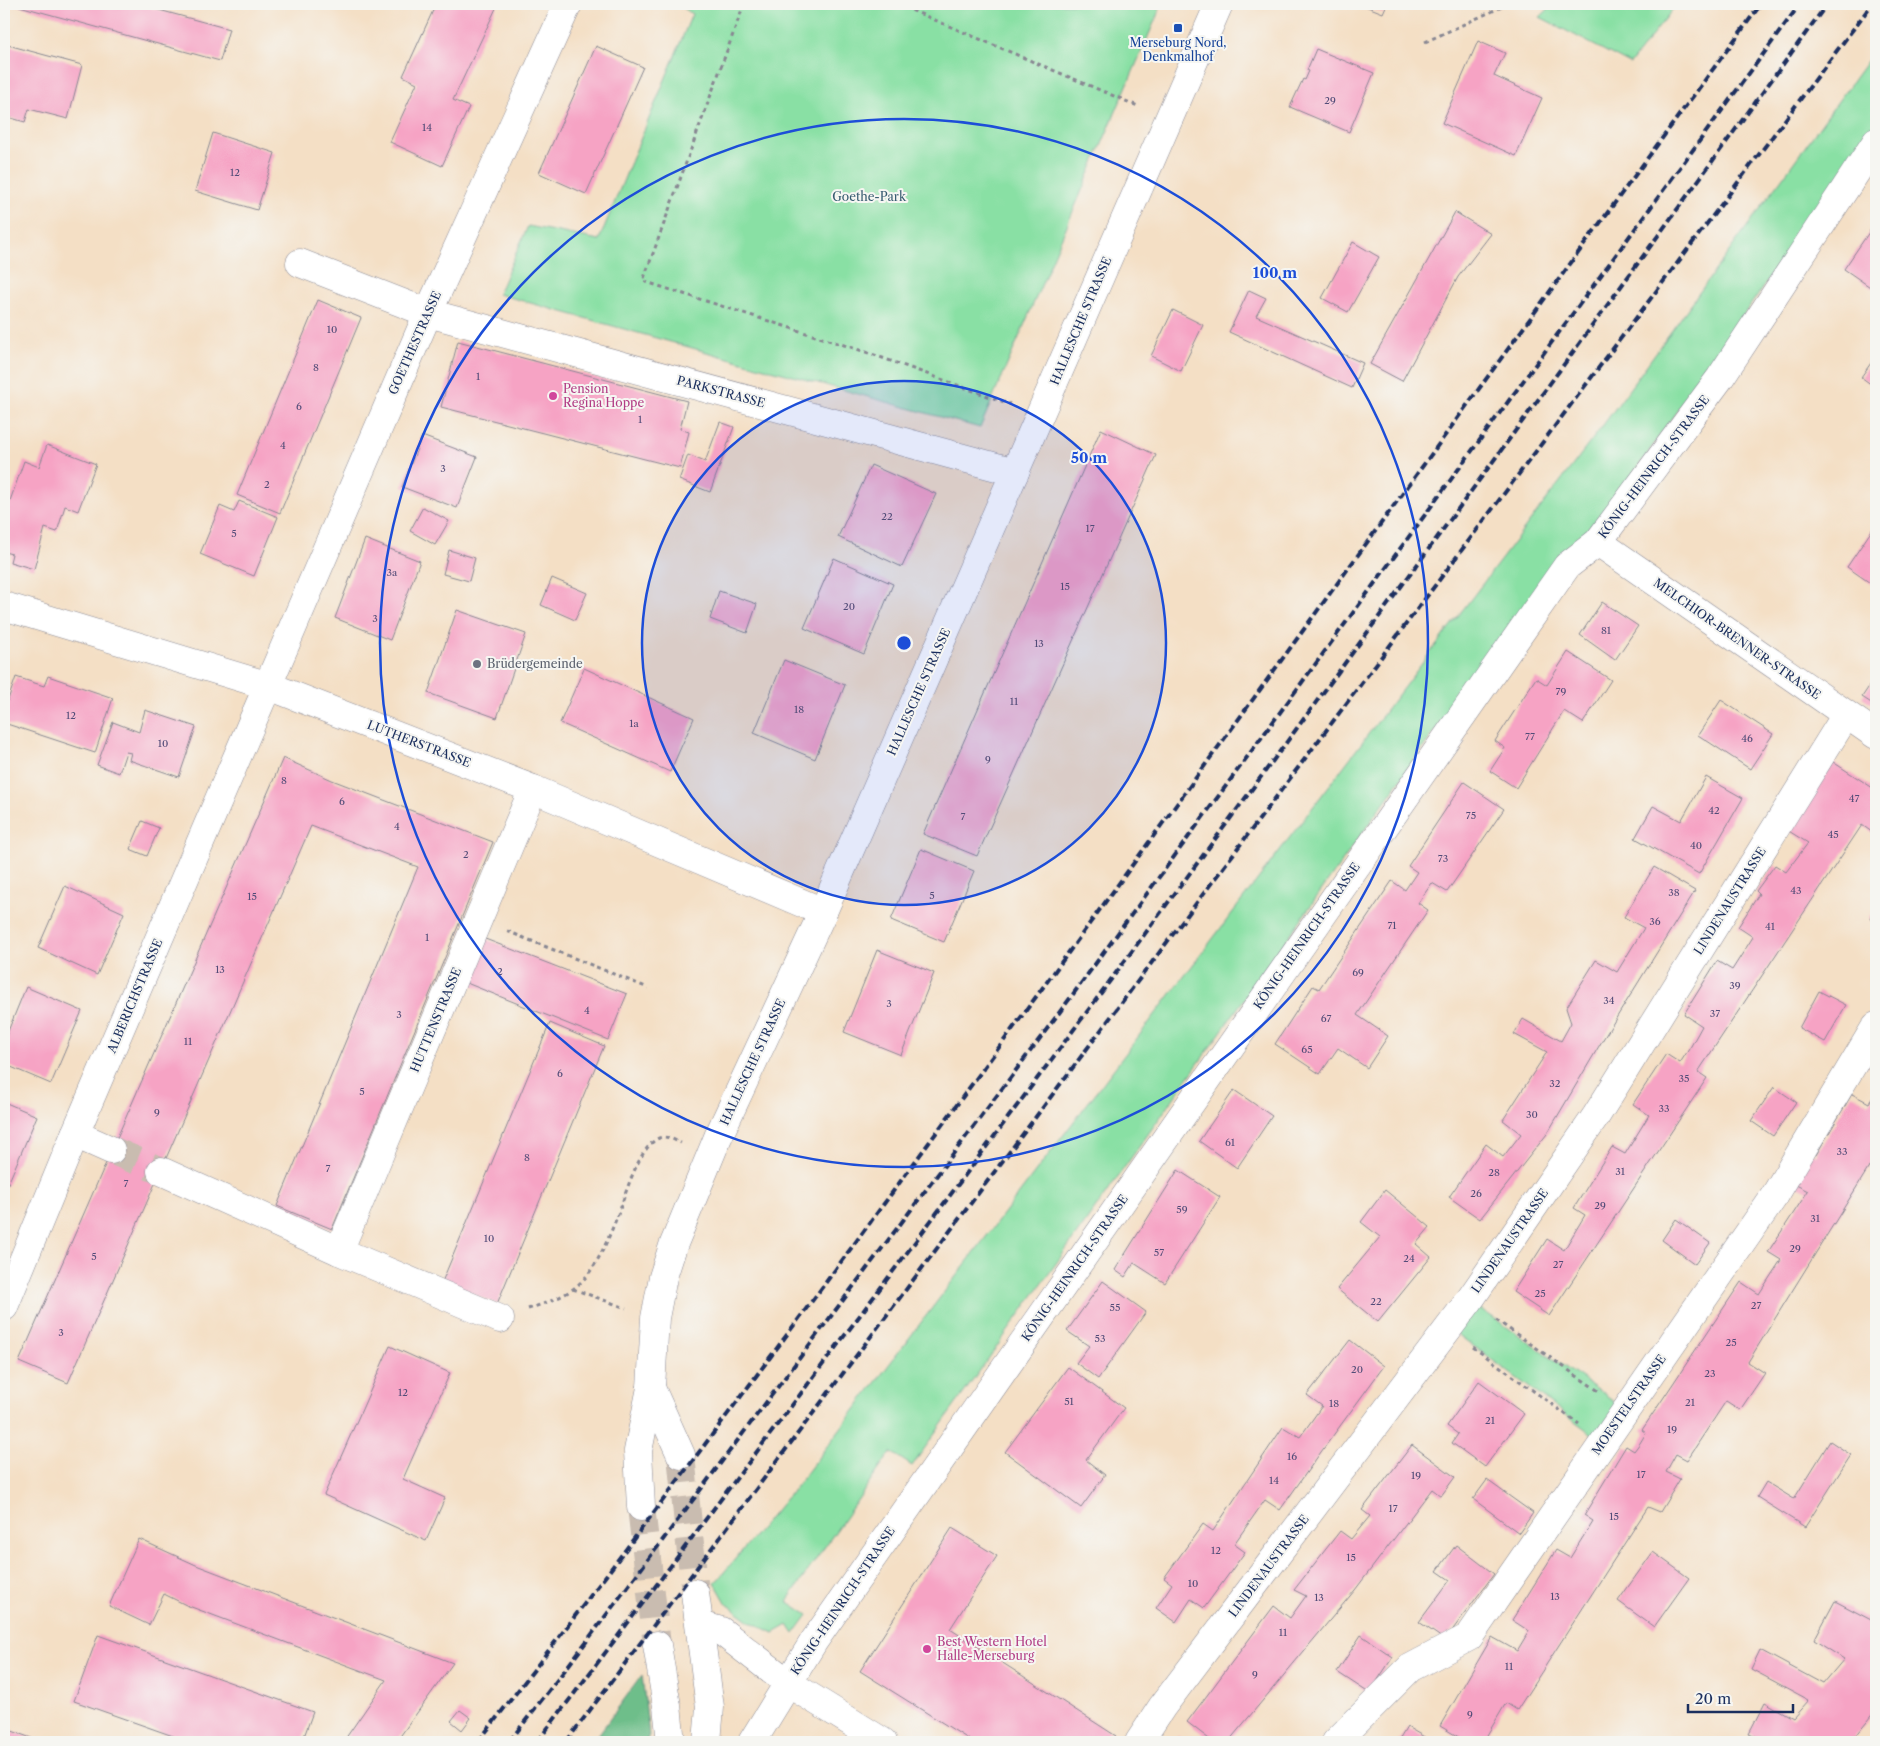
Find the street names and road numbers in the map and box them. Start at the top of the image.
street label: HALLESCHE STRASSE [1047,254,1114,387]
street label: GOETHESTRASSE [385,289,444,397]
street label: PARKSTRASSE [675,373,767,411]
street label: KÖNIG-HEINRICH-STRASSE [1594,392,1712,541]
street label: MELCHIOR-BRENNER-STRASSE [1651,575,1824,702]
street label: HALLESCHE STRASSE [884,626,953,758]
street label: LUTHERSTRASSE [365,717,473,770]
street label: LINDENAUSTRASSE [1690,844,1769,957]
street label: KÖNIG-HEINRICH-STRASSE [1249,859,1363,1012]
street label: ALBERICHSTRASSE [103,936,165,1056]
street label: HUTTENSTRASSE [407,965,464,1074]
street label: HALLESCHE STRASSE [717,996,788,1127]
street label: LINDENAUSTRASSE [1468,1186,1551,1296]
street label: KÖNIG-HEINRICH-STRASSE [1017,1191,1131,1344]
street label: MOESTELSTRASSE [1588,1352,1669,1458]
street label: LINDENAUSTRASSE [1225,1512,1312,1620]
street label: KÖNIG-HEINRICH-STRASSE [786,1523,898,1678]

